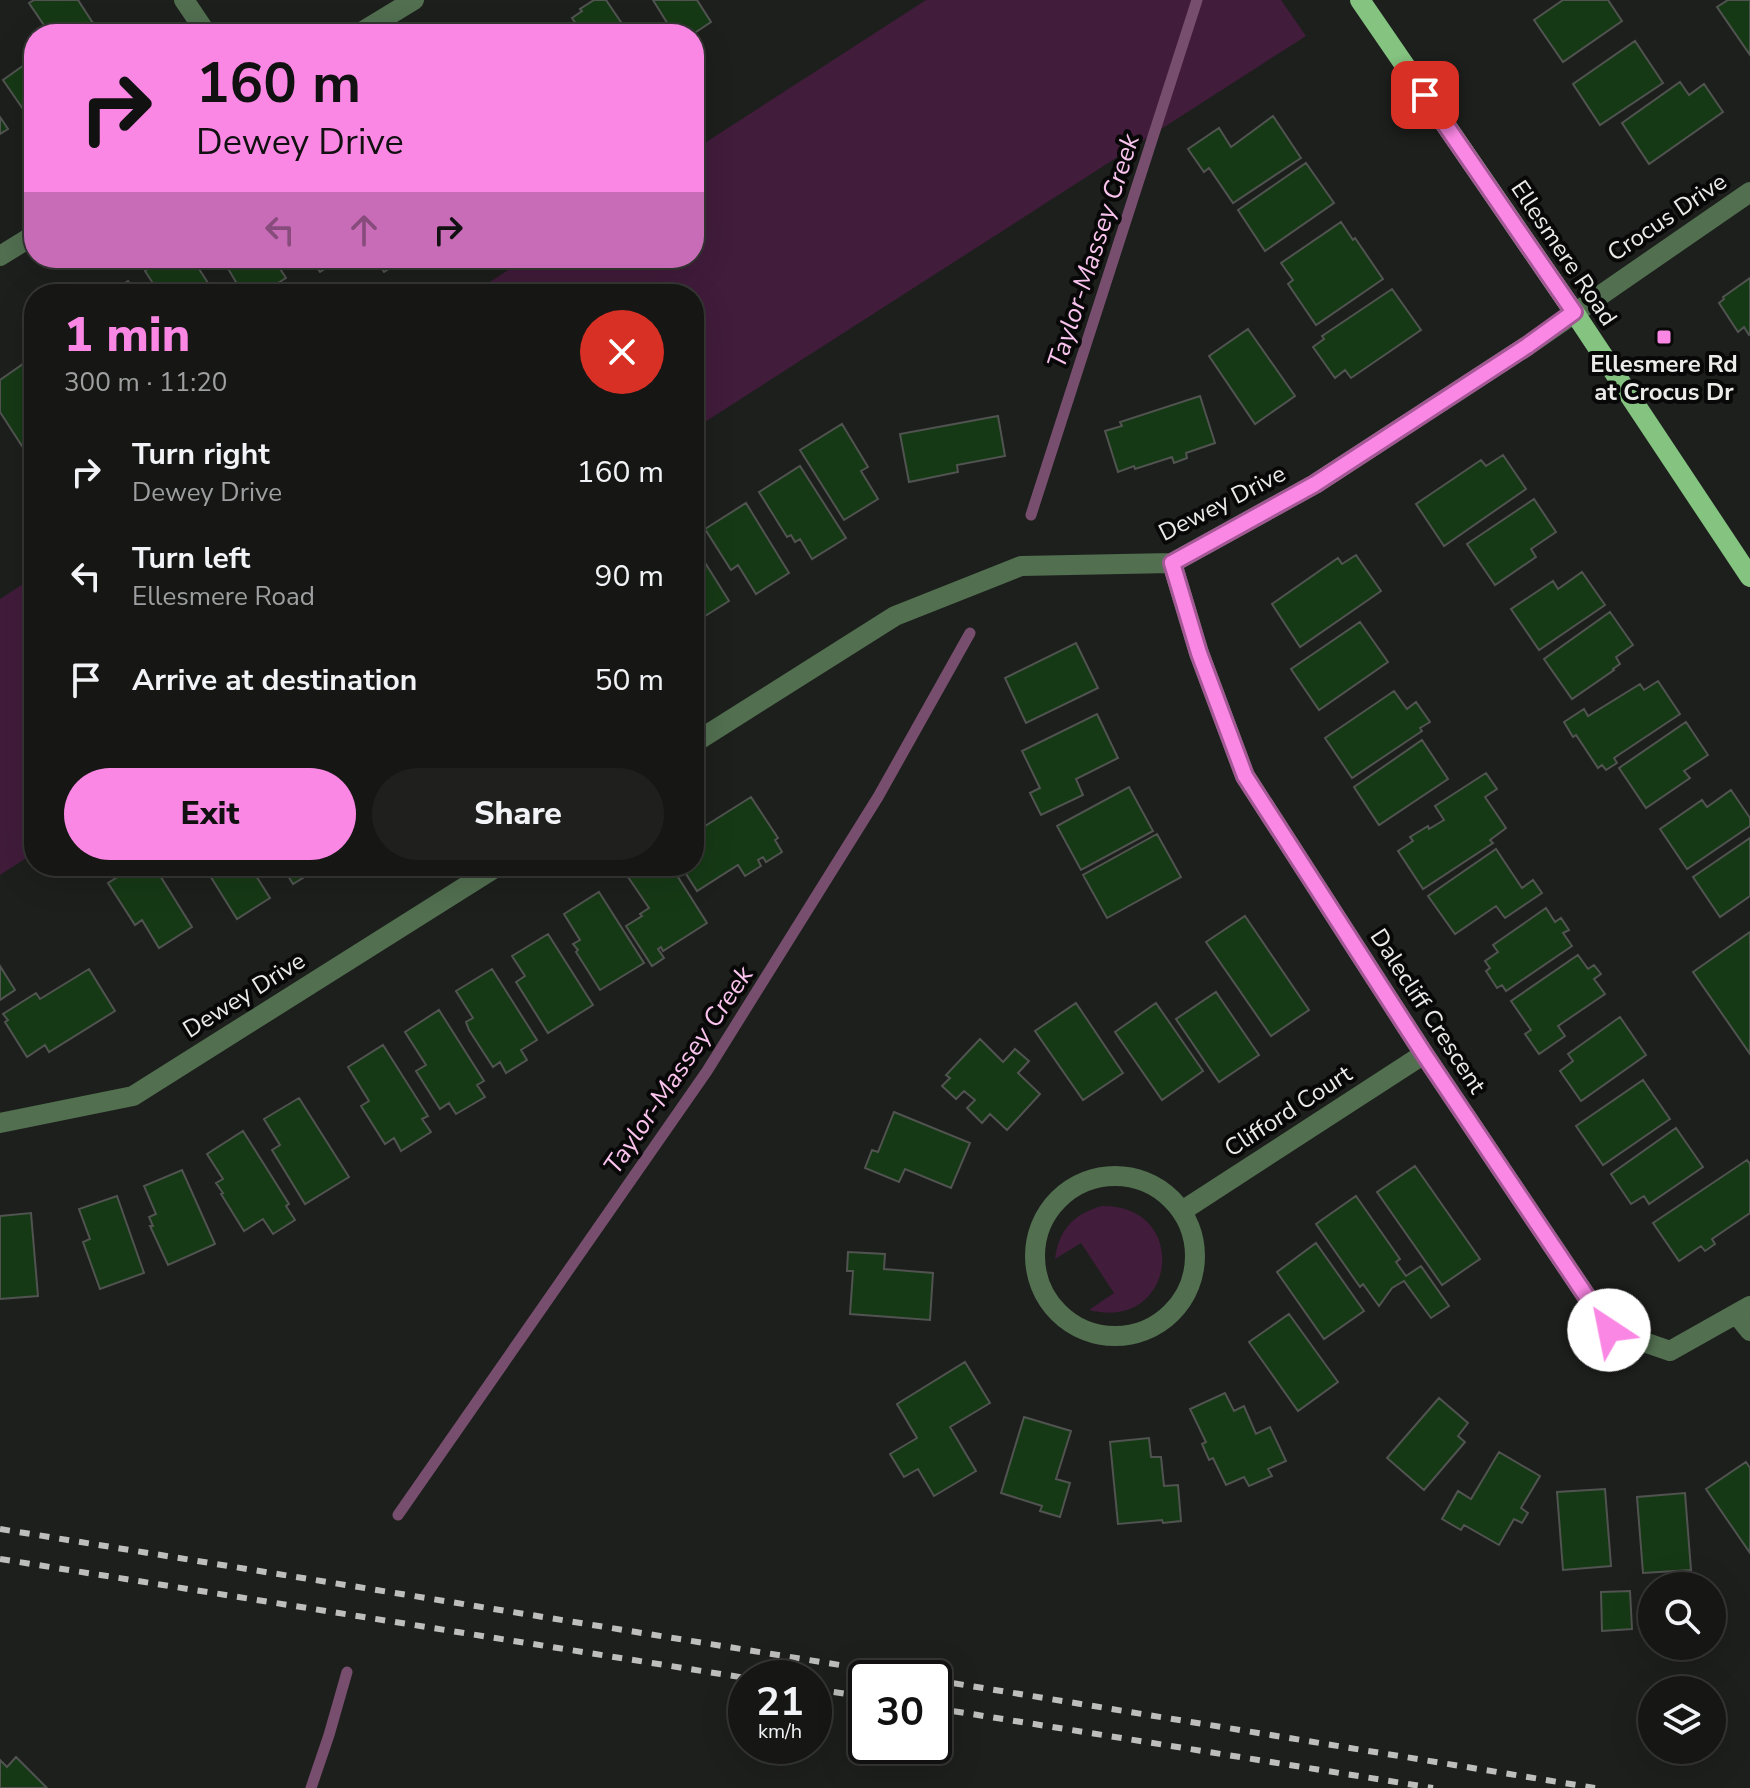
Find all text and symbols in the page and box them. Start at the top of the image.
text: 160 m [196,45,361,122]
icon: right [64,56,168,160]
pin [1391,61,1459,129]
icon: arrive [1403,73,1447,117]
text: Dewey Drive [196,118,404,167]
water label: Taylor-Massey Creek [1039,129,1148,373]
street label: Crocus Drive [1601,165,1733,269]
street label: Ellesmere Road [1504,174,1624,332]
icon: left [258,208,302,252]
icon: ahead [342,208,386,252]
icon: right [426,208,470,252]
text: 1 min [64,302,190,368]
button: close [580,310,664,394]
marker: Ellesmere Rd at Crocus Dr [1655,328,1673,346]
place label: Ellesmere Rd at Crocus Dr [1590,348,1738,408]
text: 300 m · 11:20 [64,365,227,400]
text: Turn right [132,434,270,475]
icon: right [64,450,108,494]
text: 160 m [577,452,664,493]
street label: Dewey Drive [1153,457,1291,549]
text: Dewey Drive [132,475,282,510]
text: Turn left [132,538,250,579]
icon: left [64,554,108,598]
text: 90 m [595,556,664,597]
text: Ellesmere Road [132,579,315,614]
icon: arrive [64,658,108,702]
text: Arrive at destination [132,660,417,701]
text: 50 m [595,660,664,701]
button: Exit [64,768,356,860]
button: Share [372,768,664,860]
street label: Dalecliff Crescent [1363,922,1494,1100]
street label: Dewey Drive [177,945,311,1045]
water label: Taylor-Massey Creek [596,958,762,1181]
street label: Clifford Court [1218,1058,1358,1164]
position arrow [1567,1288,1651,1372]
map controls [1638,1572,1726,1764]
button: search [1638,1572,1726,1660]
speed limit sign: 30 [848,1660,952,1764]
text: 21 [756,1675,804,1729]
button: layers [1638,1676,1726,1764]
text: km/h [758,1718,802,1745]

